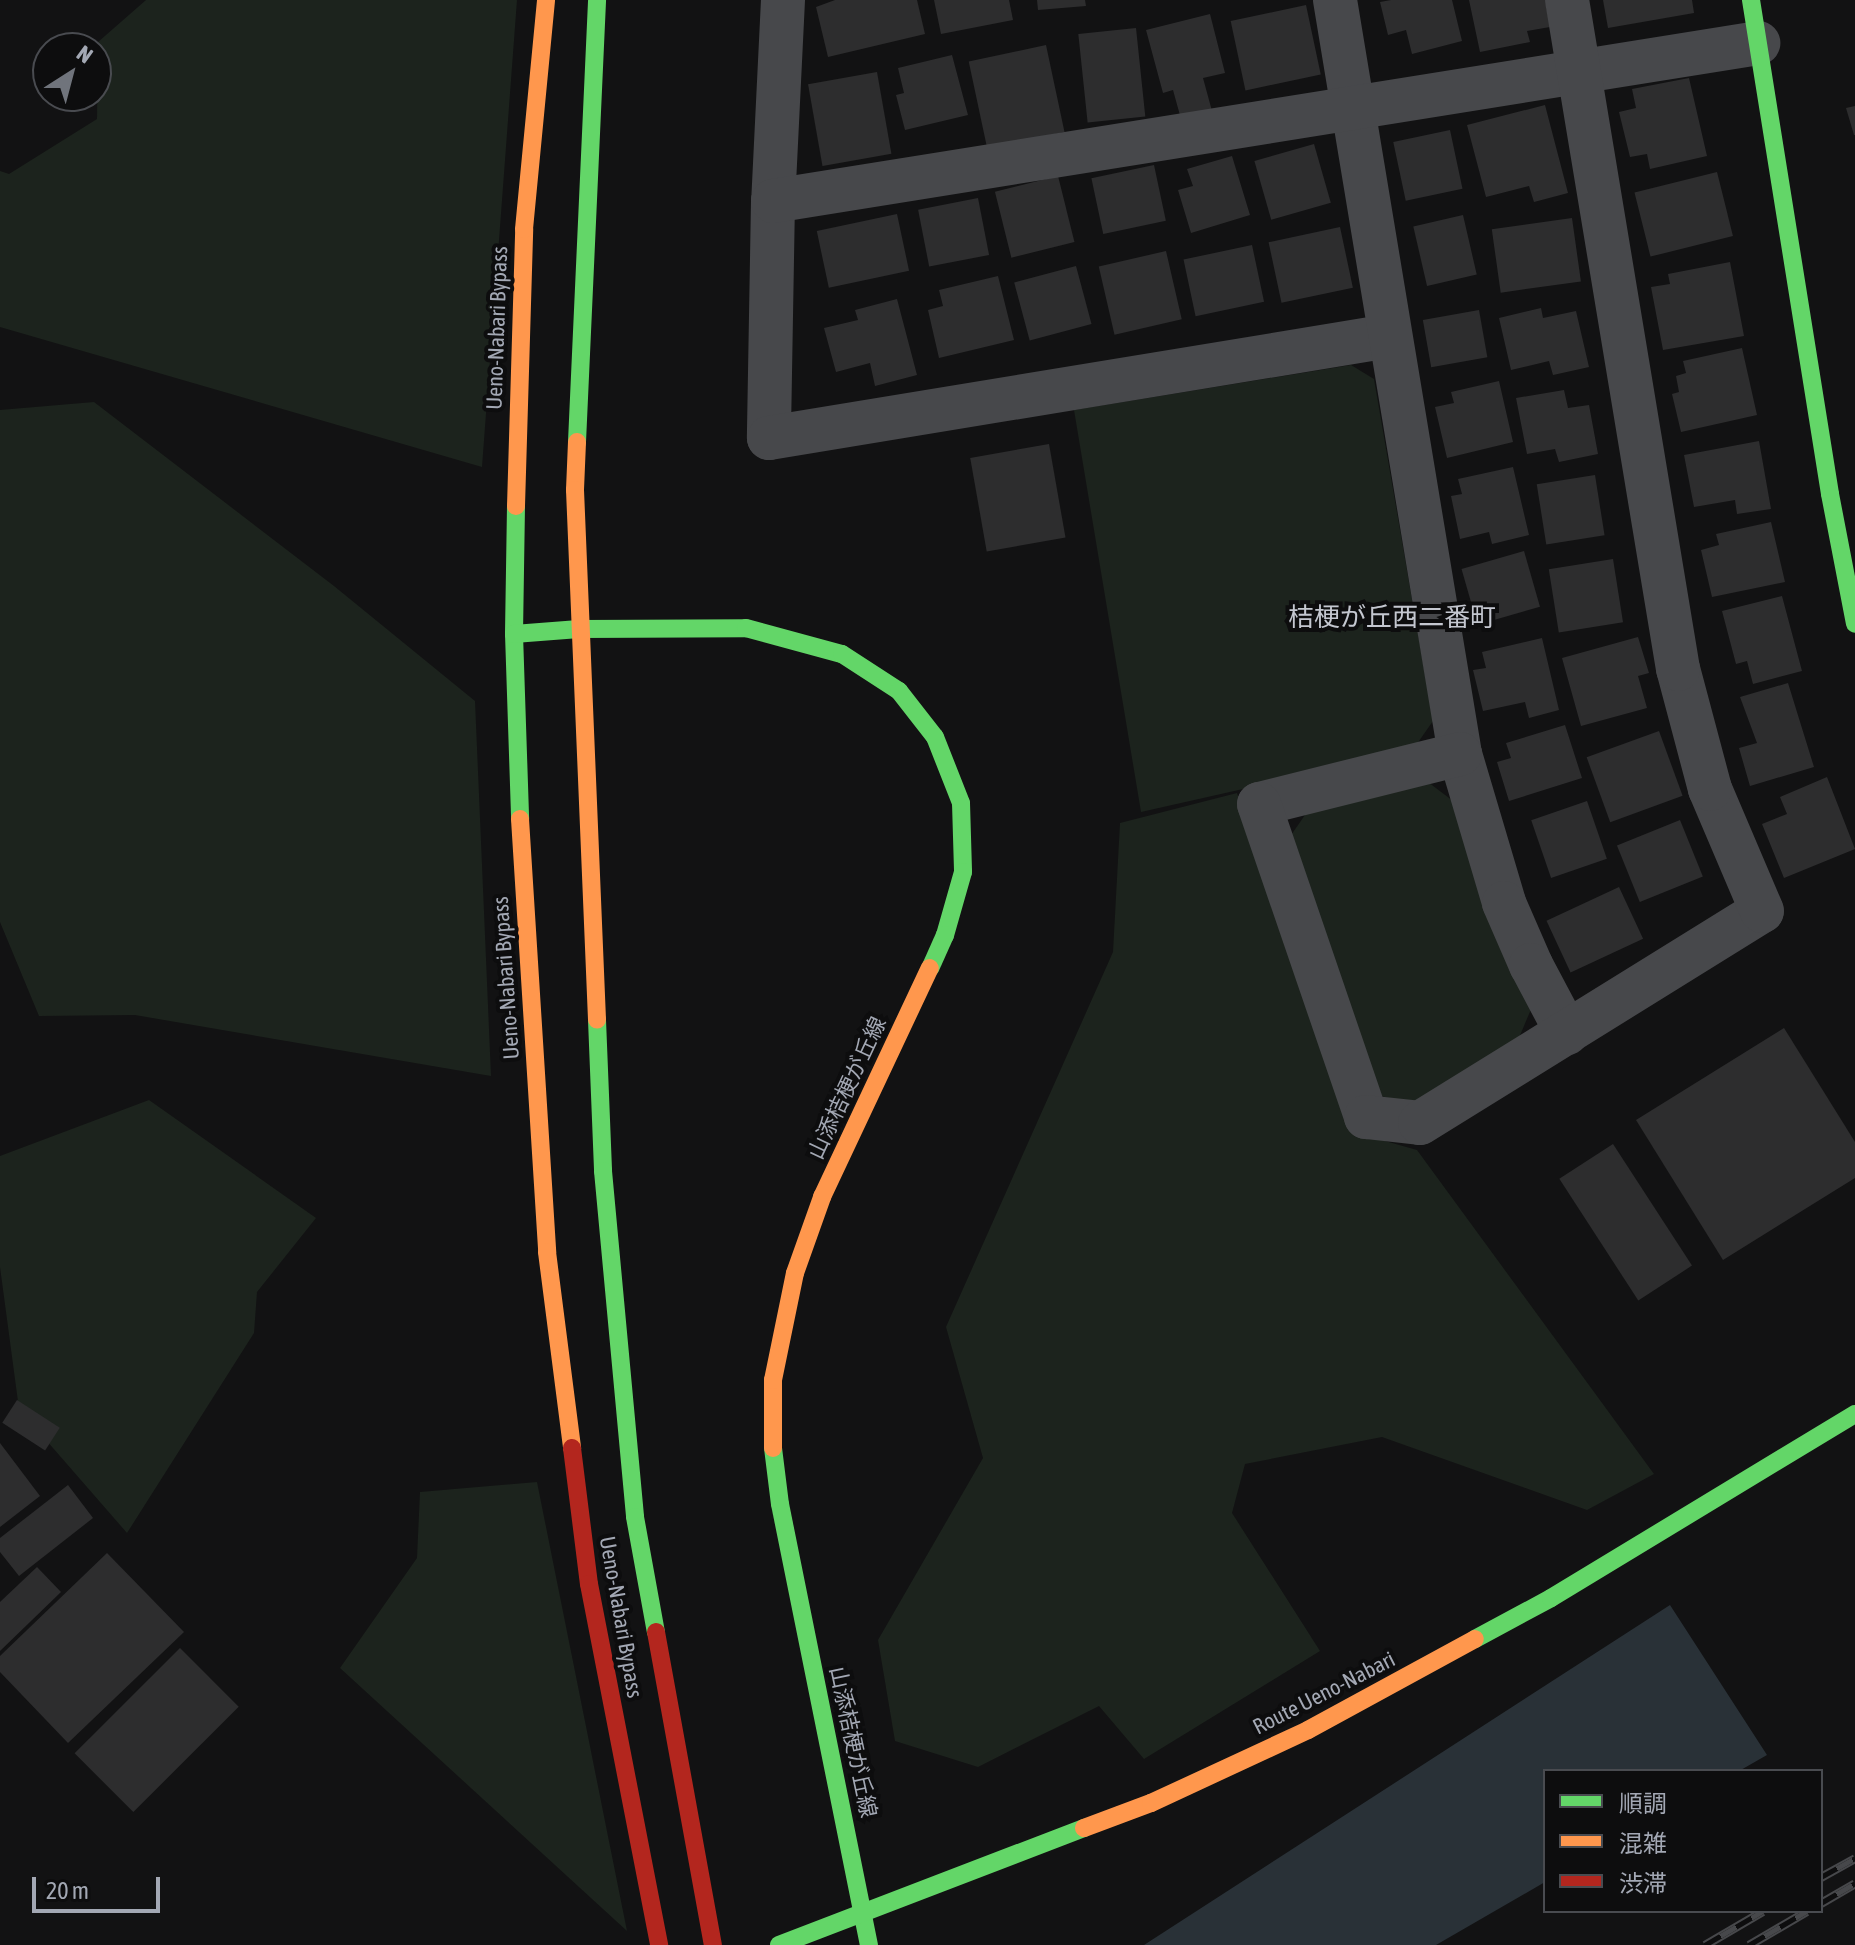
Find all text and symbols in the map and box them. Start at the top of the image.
north arrow [32,32,112,112]
text: N [72,40,98,69]
street label: Ueno-Nabari Bypass [481,246,513,410]
district label: 桔梗が丘西二番町 [1288,602,1496,634]
street label: Ueno-Nabari Bypass [487,895,525,1061]
street label: 山添桔梗が丘線 [802,1013,892,1163]
street label: Ueno-Nabari Bypass [594,1534,648,1700]
street label: Route Ueno-Nabari [1249,1646,1399,1740]
street label: 山添桔梗が丘線 [824,1664,882,1820]
legend [1543,1769,1823,1913]
text: 順調 [1619,1790,1667,1817]
text: 混雑 [1619,1830,1667,1857]
scale bar [36,1861,164,1911]
text: 渋滞 [1619,1870,1667,1897]
text: 20 m [46,1877,89,1904]

